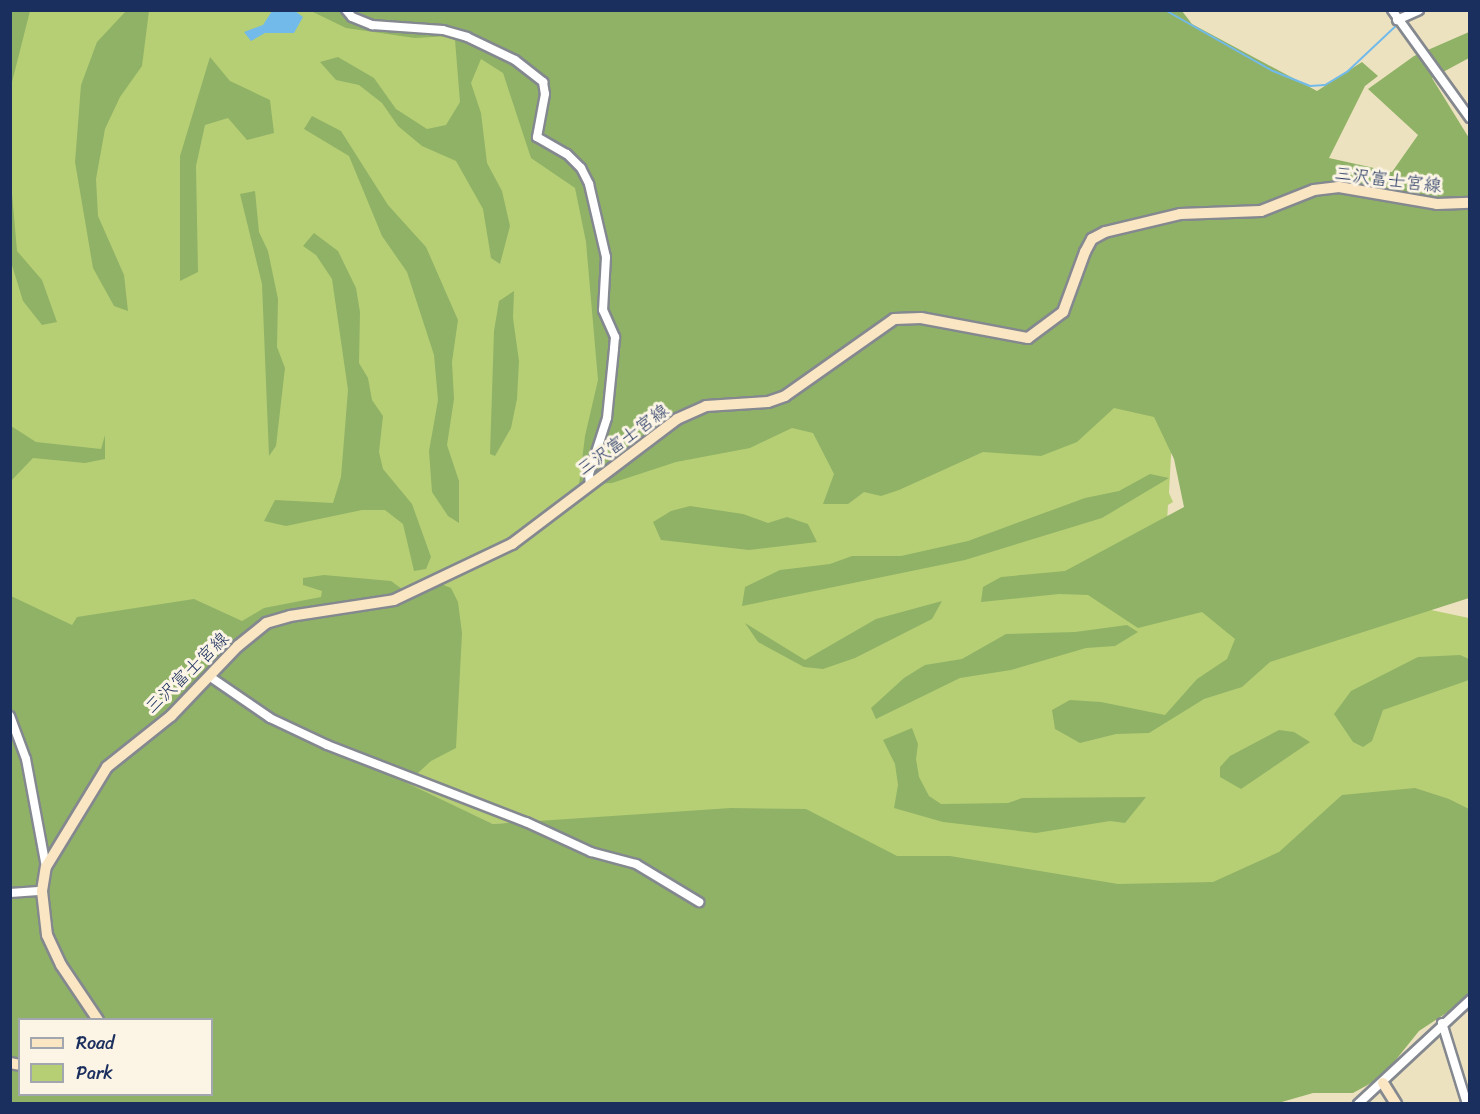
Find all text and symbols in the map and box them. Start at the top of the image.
street label: 三沢富士宮線 [1333,163,1443,197]
street label: 三沢富士宮線 [573,400,673,480]
street label: 三沢富士宮線 [141,628,233,718]
legend [18,1018,213,1096]
text: Road [76,1027,115,1059]
text: Park [76,1057,113,1089]

